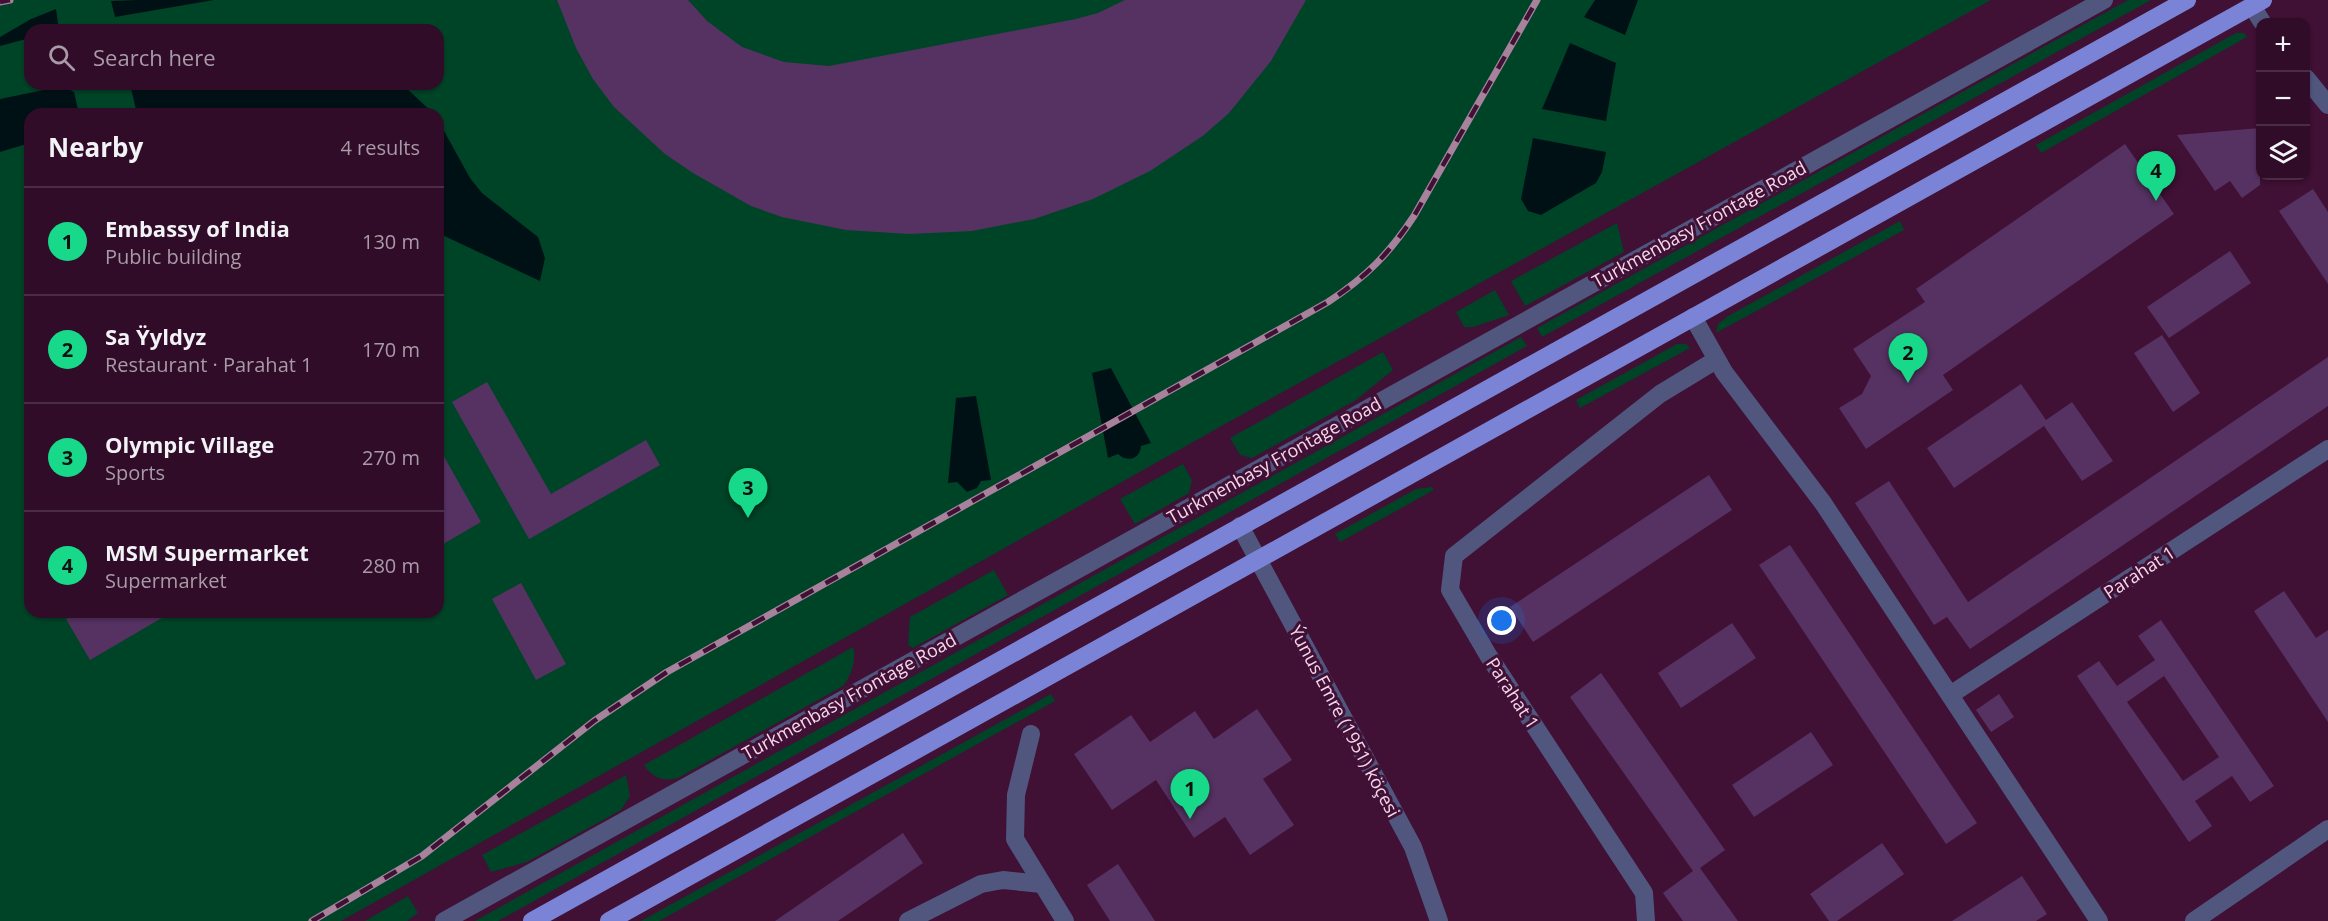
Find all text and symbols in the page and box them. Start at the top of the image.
map controls [2256,18,2310,180]
button: + [2256,18,2310,72]
search box [24,24,444,90]
icon: search [45,41,78,74]
text: Search here [93,42,216,72]
button: − [2256,72,2310,126]
button: layers [2256,126,2310,180]
text: Nearby [48,129,143,165]
text: 4 results [340,134,420,161]
pin: 4 [2136,152,2176,201]
street label: Turkmenbasy Frontage Road [1588,155,1810,293]
text: Embassy of India [105,213,290,243]
text: 1 [62,228,73,255]
text: 130 m [362,228,420,255]
text: Public building [105,243,241,270]
text: Sa Ÿyldyz [105,321,206,351]
pin: 2 [1888,334,1928,383]
text: 2 [62,336,73,363]
text: 170 m [362,336,420,363]
text: Restaurant · Parahat 1 [105,351,313,378]
street label: Turkmenbasy Frontage Road [1163,391,1385,529]
text: Olympic Village [105,429,274,459]
text: 3 [62,444,73,471]
text: 270 m [362,444,420,471]
text: Sports [105,459,165,486]
pin: 3 [728,468,768,518]
text: MSM Supermarket [105,537,309,567]
street label: Parahat 1 [2099,540,2179,604]
text: 4 [62,552,73,579]
text: 280 m [362,552,420,579]
text: Supermarket [105,567,227,594]
your location [1487,606,1516,635]
street label: Ýunus Emre (1951) köçesi [1284,621,1406,821]
street label: Turkmenbasy Frontage Road [738,627,960,765]
street label: Parahat 1 [1481,653,1545,733]
pin: 1 [1170,770,1210,819]

